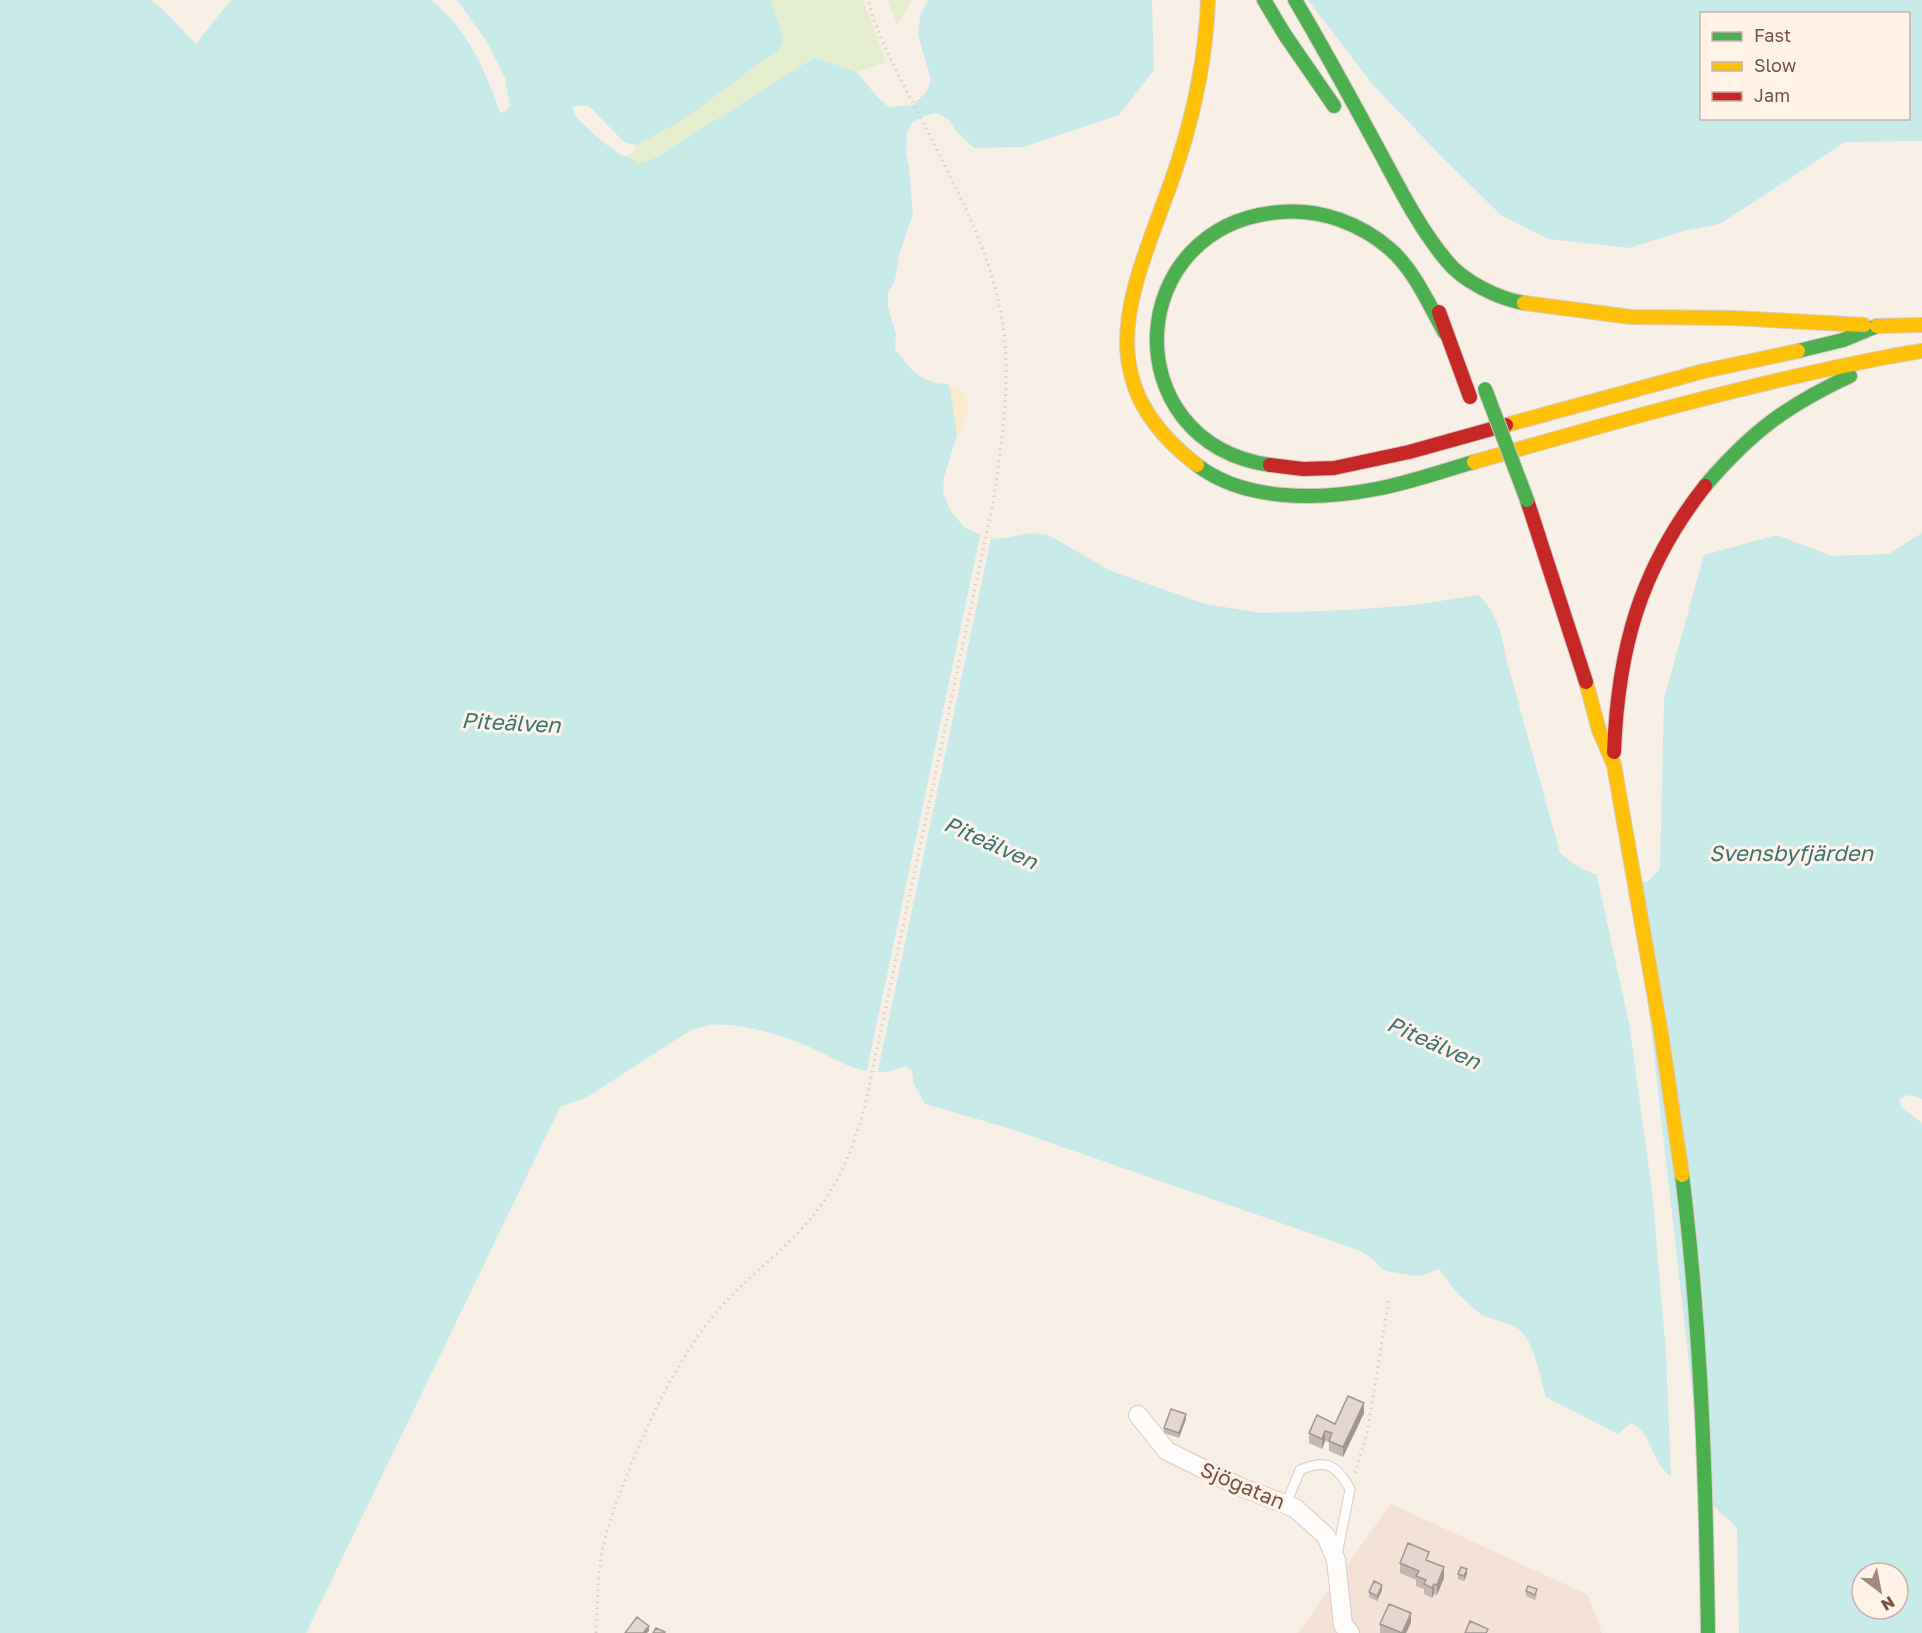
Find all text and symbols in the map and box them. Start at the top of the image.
legend [1700,12,1910,120]
text: Fast [1754,24,1791,46]
text: Slow [1754,54,1797,76]
text: Jam [1754,84,1790,106]
water label: Piteälven [461,706,563,738]
water label: Piteälven [940,810,1043,875]
water label: Svensbyfjärden [1709,839,1875,866]
water label: Piteälven [1383,1010,1486,1075]
street label: Sjögatan [1197,1456,1289,1514]
north arrow [1850,1561,1910,1621]
text: N [1877,1592,1898,1615]

